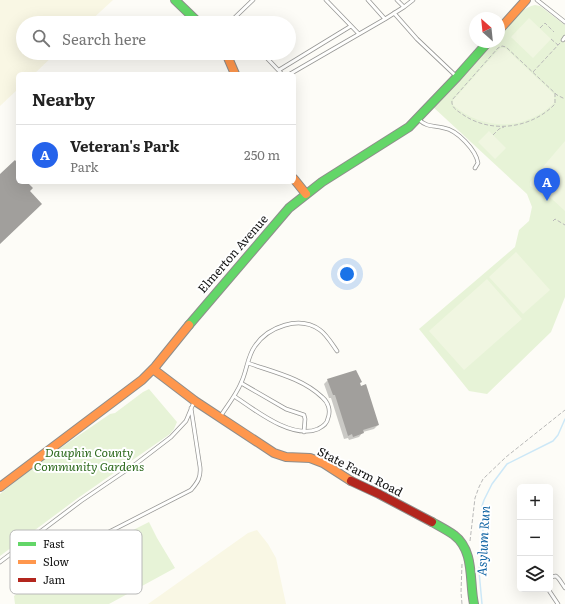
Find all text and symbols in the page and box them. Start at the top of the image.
north arrow [469,12,505,48]
search box [16,16,296,60]
icon: search [30,27,52,49]
text: Search here [62,27,146,50]
text: Nearby [32,86,95,111]
text: Veteran's Park [70,134,179,157]
text: A [40,145,50,164]
text: 250 m [244,145,280,164]
text: Park [70,157,99,176]
pin: A [534,168,560,201]
street label: Elmerton Avenue [193,210,272,297]
your location [337,264,357,284]
street label: State Farm Road [315,442,407,501]
park label: Dauphin County Community Gardens [34,443,144,475]
map controls [517,484,553,592]
button: + [517,484,553,520]
water label: Asylum Run [471,505,494,577]
button: − [517,520,553,556]
legend [10,530,142,594]
text: Fast [43,535,65,551]
text: Slow [43,553,69,569]
button: layers [517,556,553,592]
text: Jam [43,571,66,587]

